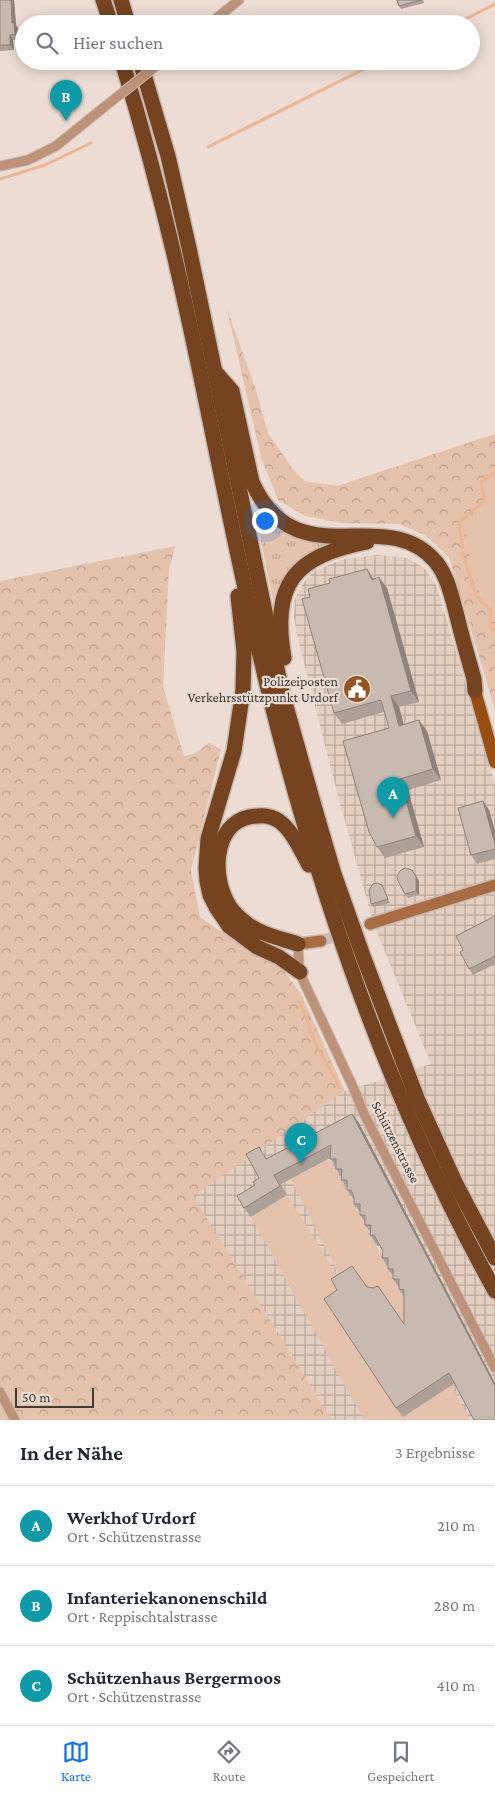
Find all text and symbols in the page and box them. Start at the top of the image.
search box [15,15,480,70]
icon: search [33,29,61,57]
text: Hier suchen [73,32,163,53]
pin: B [50,80,82,121]
your location [252,508,278,534]
place label: Polizeiposten Verkehrsstützpunkt Urdorf [187,673,339,705]
public building icon: Polizeiposten Verkehrsstützpunkt Urdorf [342,674,372,704]
pin: A [377,777,409,818]
street label: Schützenstrasse [368,1098,424,1186]
pin: C [285,1123,317,1164]
scale bar [15,1385,94,1408]
text: 50 m [22,1389,50,1405]
text: In der Nähe [20,1441,123,1465]
text: 3 Ergebnisse [395,1444,475,1461]
text: Werkhof Urdorf [67,1507,195,1528]
text: A [31,1517,41,1534]
text: 210 m [437,1517,475,1534]
text: Ort · Schützenstrasse [67,1528,201,1545]
text: Infanteriekanonenschild [67,1587,267,1608]
text: B [31,1597,41,1614]
text: 280 m [434,1597,475,1614]
text: Ort · Reppischtalstrasse [67,1608,217,1625]
text: Schützenhaus Bergermoos [67,1667,281,1688]
text: C [31,1677,41,1694]
text: 410 m [437,1677,475,1694]
text: Ort · Schützenstrasse [67,1688,201,1705]
tab: Karte [61,1738,91,1784]
tab: Route [213,1738,246,1784]
tab: Gespeichert [367,1738,434,1784]

